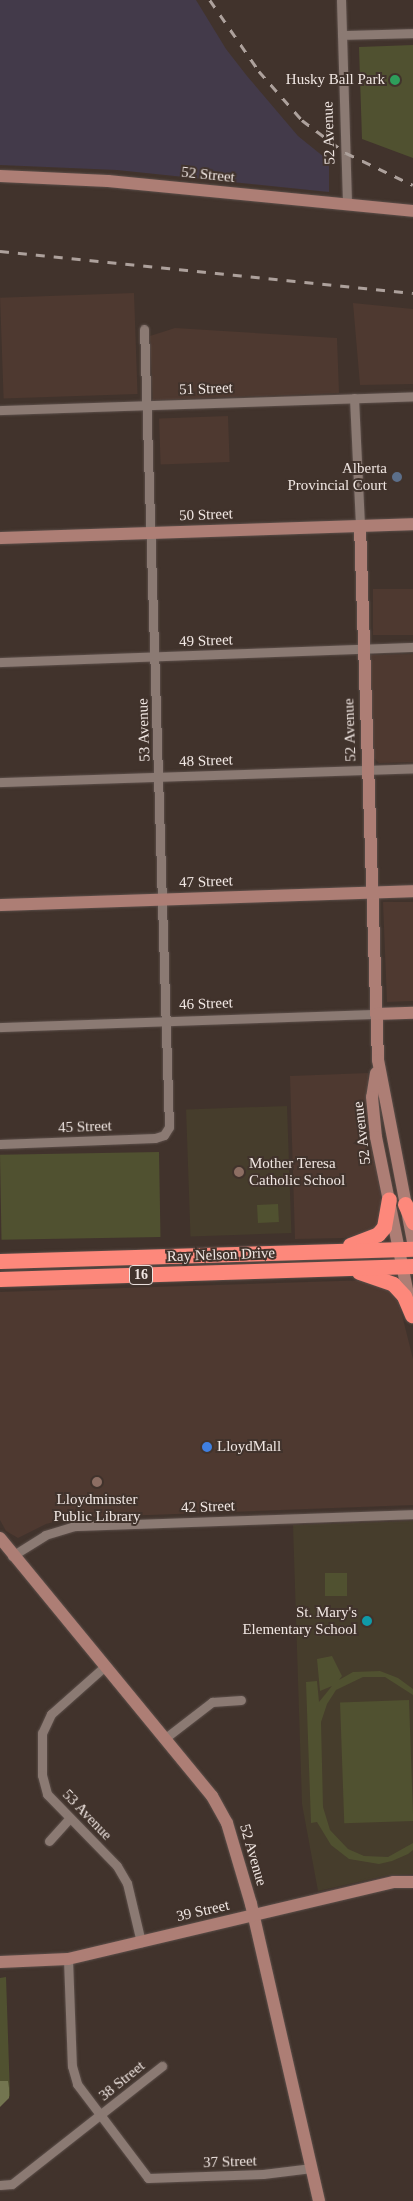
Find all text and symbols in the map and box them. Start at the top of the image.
place label: Husky Ball Park [286,71,385,89]
marker: Husky Ball Park [389,74,401,86]
street label: 52 Avenue [319,101,339,165]
street label: 52 Street [180,163,236,187]
street label: 51 Street [179,379,233,399]
place label: Alberta Provincial Court [287,459,387,494]
marker: Alberta Provincial Court [391,471,403,483]
street label: 50 Street [179,505,233,525]
street label: 49 Street [179,631,233,651]
street label: 53 Avenue [134,698,154,762]
street label: 52 Avenue [340,698,360,762]
street label: 48 Street [179,751,233,771]
street label: 47 Street [179,872,233,892]
street label: 46 Street [179,994,233,1014]
street label: 52 Avenue [349,1100,375,1166]
street label: 45 Street [58,1117,112,1137]
place label: Mother Teresa Catholic School [249,1154,345,1189]
marker: Mother Teresa Catholic School [233,1166,245,1178]
street label: Ray Nelson Drive [167,1244,275,1266]
road number: 16 [128,1264,154,1286]
place label: LloydMall [217,1438,281,1456]
marker: LloydMall [201,1441,213,1453]
marker: Lloydminster Public Library [91,1476,103,1488]
place label: Lloydminster Public Library [53,1490,141,1525]
street label: 42 Street [181,1497,235,1517]
place label: St. Mary's Elementary School [242,1603,357,1638]
marker: St. Mary's Elementary School [361,1615,373,1627]
street label: 53 Avenue [58,1786,116,1844]
street label: 52 Avenue [235,1822,271,1888]
street label: 39 Street [175,1896,231,1926]
street label: 38 Street [95,2057,149,2105]
street label: 37 Street [203,2152,257,2172]

